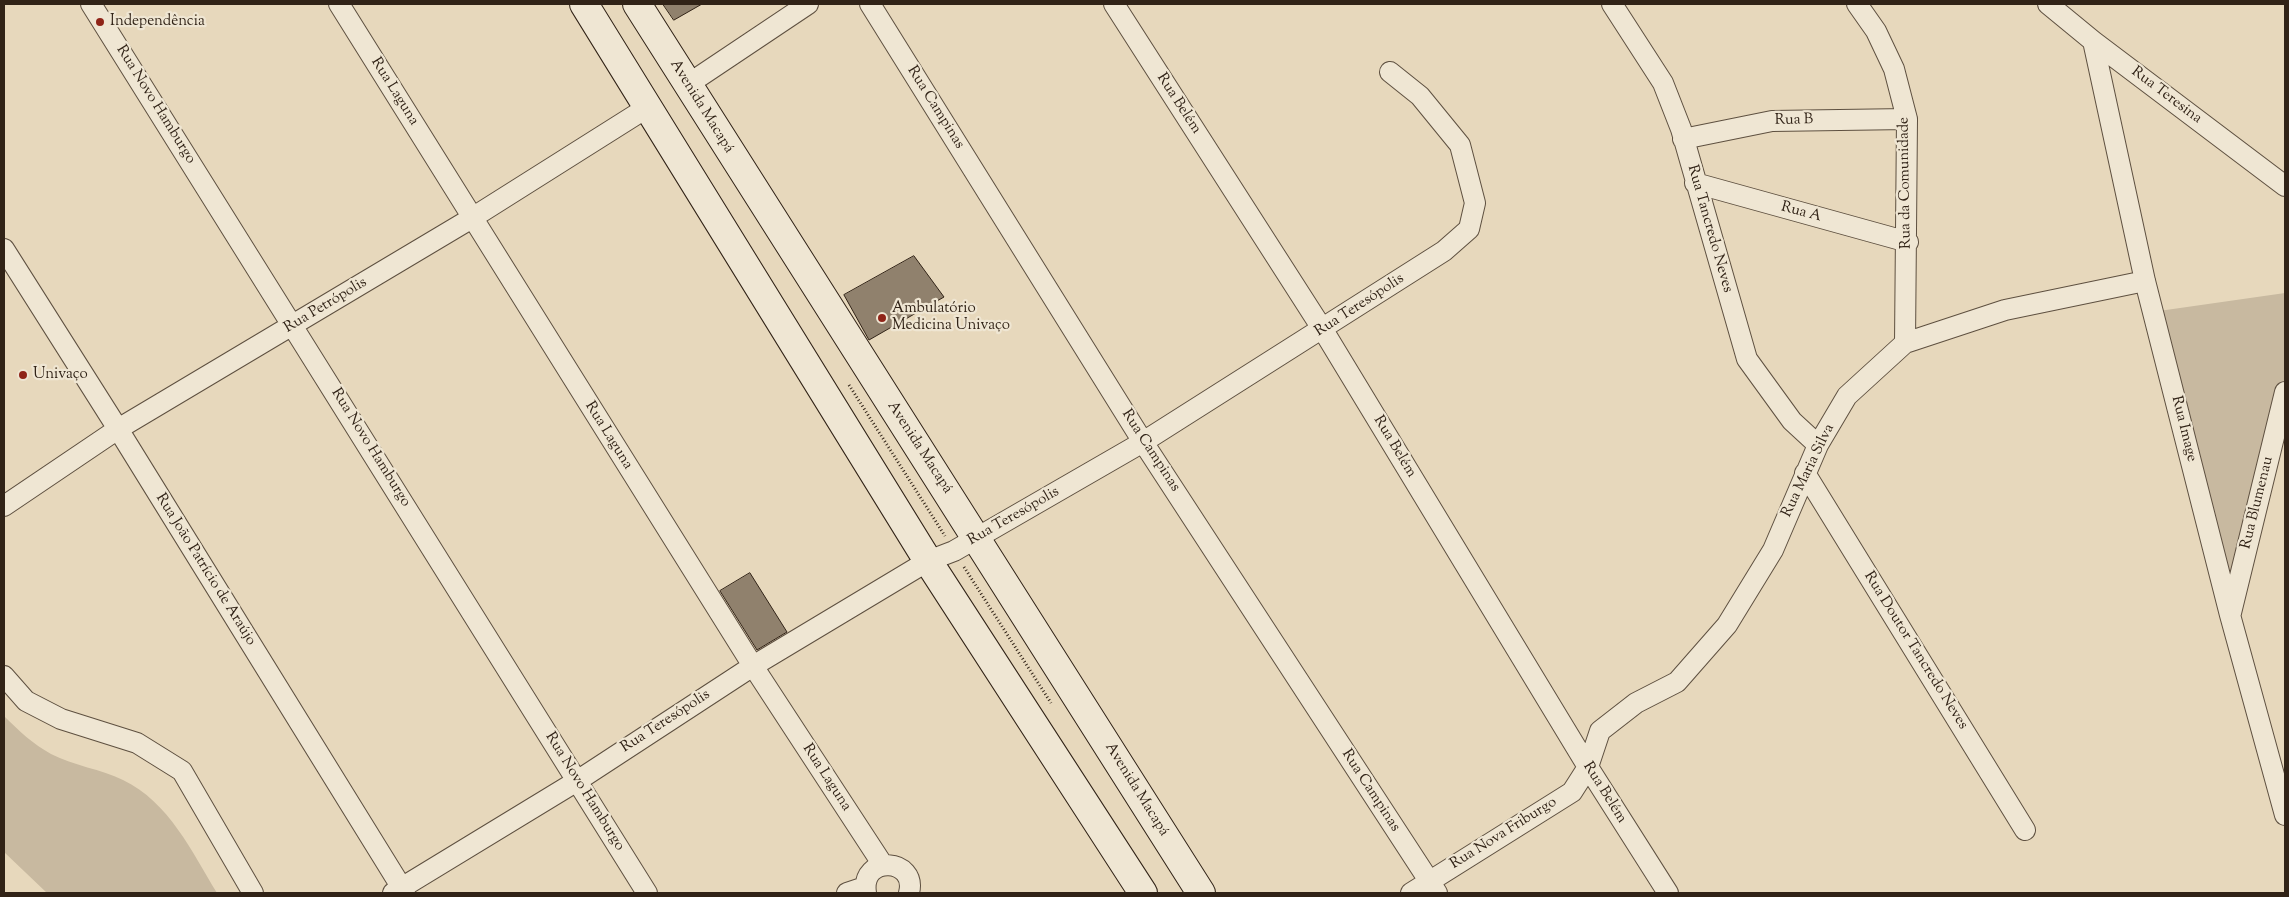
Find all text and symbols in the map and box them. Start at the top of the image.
place label: Independência [110,13,205,31]
marker: Independência [94,16,106,28]
street label: Rua Novo Hamburgo [111,42,199,168]
street label: Rua Laguna [366,55,422,129]
street label: Avenida Macapá [665,57,737,157]
street label: Rua Campinas [902,63,968,153]
street label: Rua Teresina [2127,64,2205,128]
street label: Rua Belém [1152,70,1204,138]
street label: Rua B [1775,112,1813,130]
street label: Rua da Comunidade [1896,117,1916,249]
street label: Rua Tancredo Neves [1682,163,1736,295]
street label: Rua A [1779,199,1823,227]
street label: Rua Teresópolis [1312,270,1408,342]
street label: Rua Petrópolis [281,274,371,338]
place label: Ambulatório Medicina Univaço [892,300,1010,335]
marker: Ambulatório Medicina Univaço [876,312,888,324]
place label: Univaço [33,366,88,384]
marker: Univaço [17,369,29,381]
street label: Rua Novo Hamburgo [326,385,414,511]
street label: Rua Image [2166,394,2200,464]
street label: Avenida Macapá [882,398,956,498]
street label: Rua Laguna [580,399,636,473]
street label: Rua Campinas [1117,407,1183,495]
street label: Rua Belém [1369,413,1419,481]
street label: Rua Maria Silva [1779,421,1839,521]
street label: Rua Blumenau [2238,455,2278,551]
street label: Rua Teresópolis [965,484,1063,550]
street label: Rua João Patrício de Araújo [151,491,259,649]
street label: Rua Doutor Tancredo Neves [1859,569,1971,733]
street label: Rua Teresópolis [618,686,714,758]
street label: Rua Novo Hamburgo [540,729,628,855]
street label: Avenida Macapá [1100,740,1172,840]
street label: Rua Laguna [798,741,854,815]
street label: Rua Campinas [1337,747,1403,835]
street label: Rua Belém [1578,759,1630,827]
street label: Rua Nova Friburgo [1447,794,1561,874]

